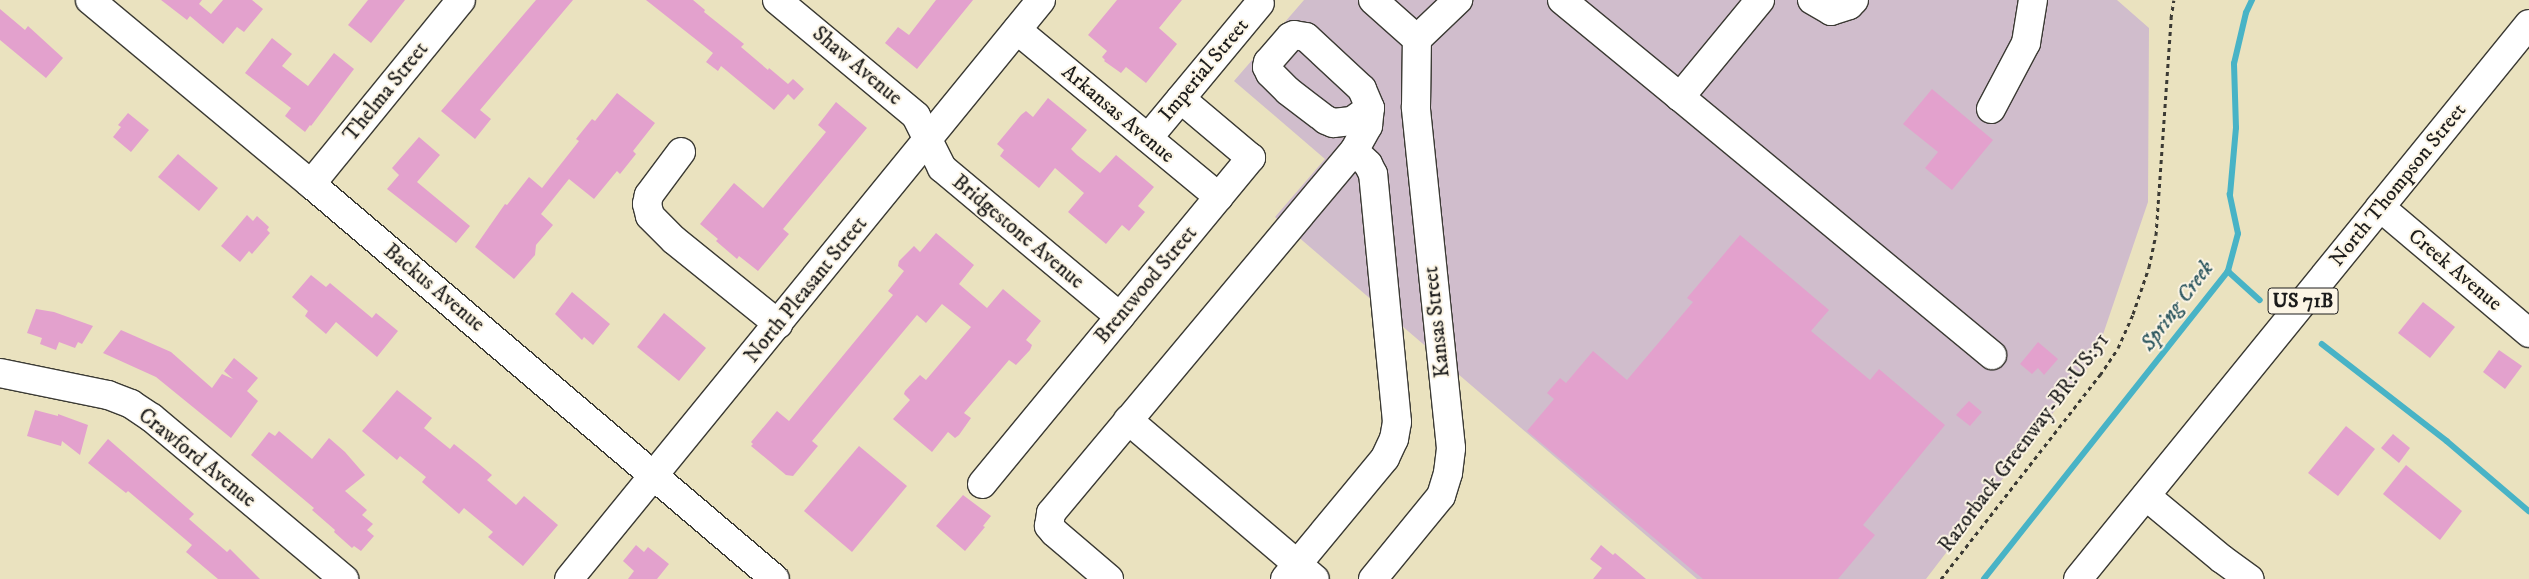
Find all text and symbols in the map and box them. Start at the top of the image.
street label: Imperial Street [1154,14,1254,126]
street label: Shaw Avenue [807,21,907,111]
street label: Thelma Street [338,37,434,147]
street label: Arkansas Avenue [1057,60,1179,168]
street label: North Thompson Street [2324,98,2472,272]
street label: Bridgestone Avenue [947,170,1089,294]
street label: North Pleasant Street [739,212,873,368]
street label: Brentwood Street [1090,221,1202,349]
street label: Creek Avenue [2403,224,2507,316]
street label: Backus Avenue [378,239,490,337]
water label: Spring Creek [2135,256,2219,356]
street label: Kansas Street [1419,265,1455,379]
road number: US 71B [2267,284,2339,318]
street label: Razorback Greenway-BR:US:51 [1933,329,2115,557]
street label: Crawford Avenue [133,403,261,513]

